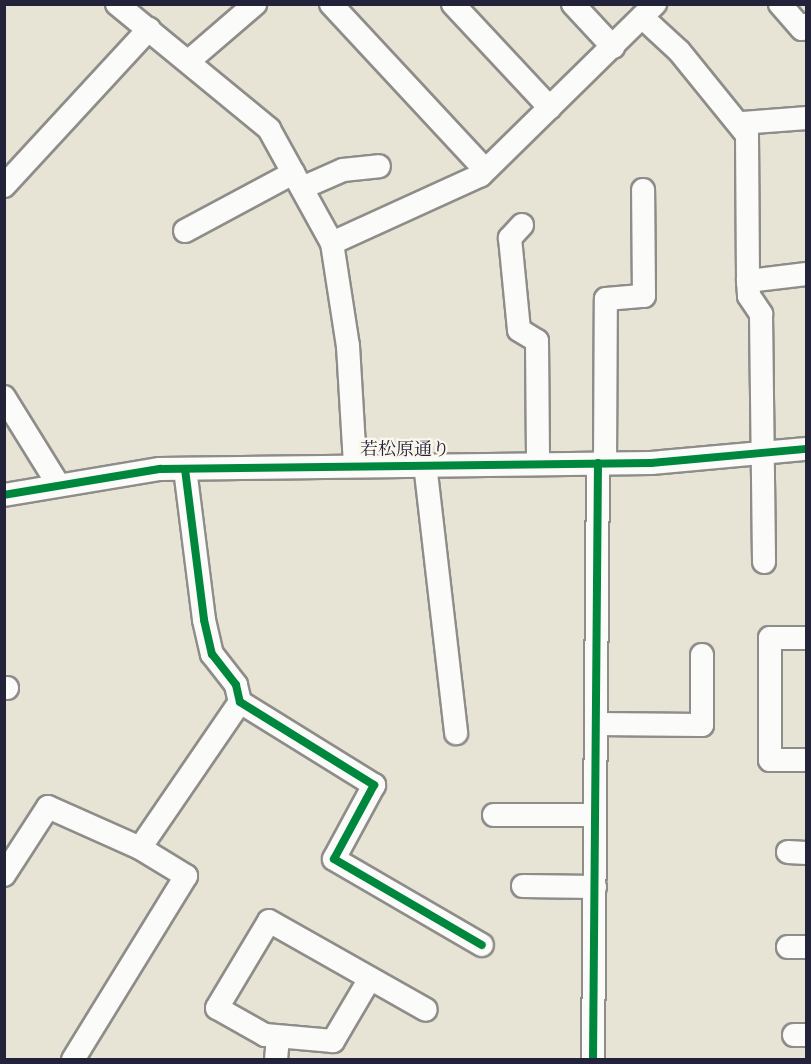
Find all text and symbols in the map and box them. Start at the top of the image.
street label: 若松原通り [360,439,450,461]

